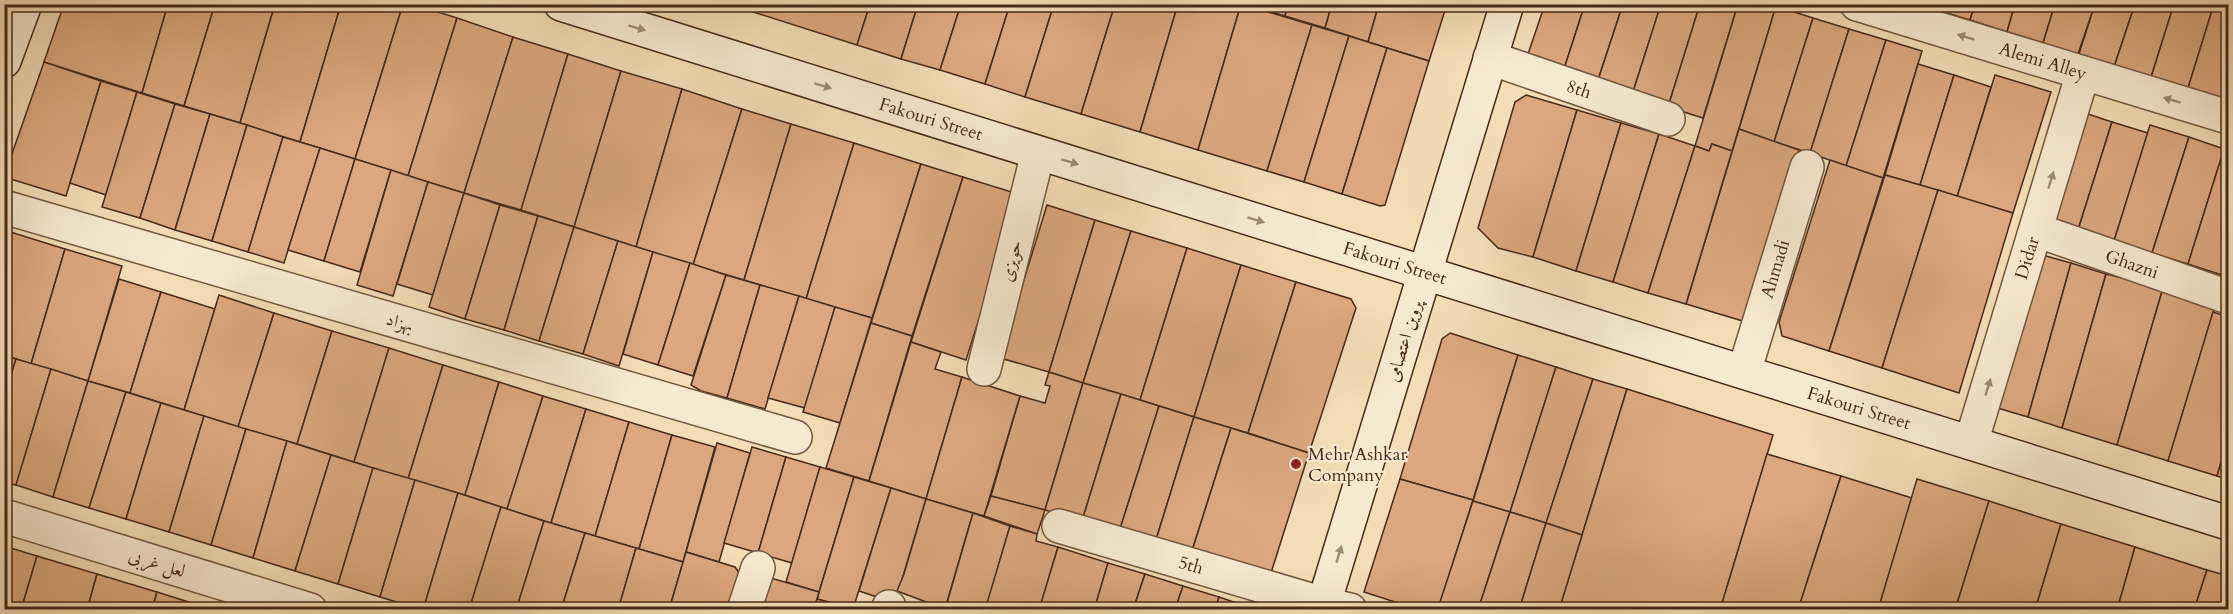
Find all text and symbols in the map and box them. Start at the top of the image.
one-way arrow [628,24,646,33]
one-way arrow [1957,32,1975,41]
street label: Alemi Alley [1996,36,2090,87]
street label: 8th [1563,74,1595,105]
one-way arrow [814,82,832,91]
street label: Fakouri Street [876,92,986,147]
one-way arrow [2163,95,2181,104]
one-way arrow [1061,158,1079,168]
one-way arrow [2047,171,2056,189]
one-way arrow [1247,216,1265,225]
street label: Didar [2009,233,2046,283]
street label: Fakouri Street [1340,236,1450,291]
street label: Ahmadi [1755,237,1796,302]
street label: حویزی [994,238,1029,284]
street label: Ghazni [2102,244,2162,285]
street label: پروین اعتصامی [1380,295,1429,385]
street label: بهزاد [383,307,417,338]
one-way arrow [1984,378,1993,396]
street label: Fakouri Street [1804,381,1914,436]
place label: Mehr Ashkar Company [1308,442,1408,488]
marker: Mehr Ashkar Company [1289,457,1303,471]
street label: لعل غربی [125,543,188,584]
one-way arrow [1335,544,1344,562]
street label: 5th [1175,550,1206,581]

